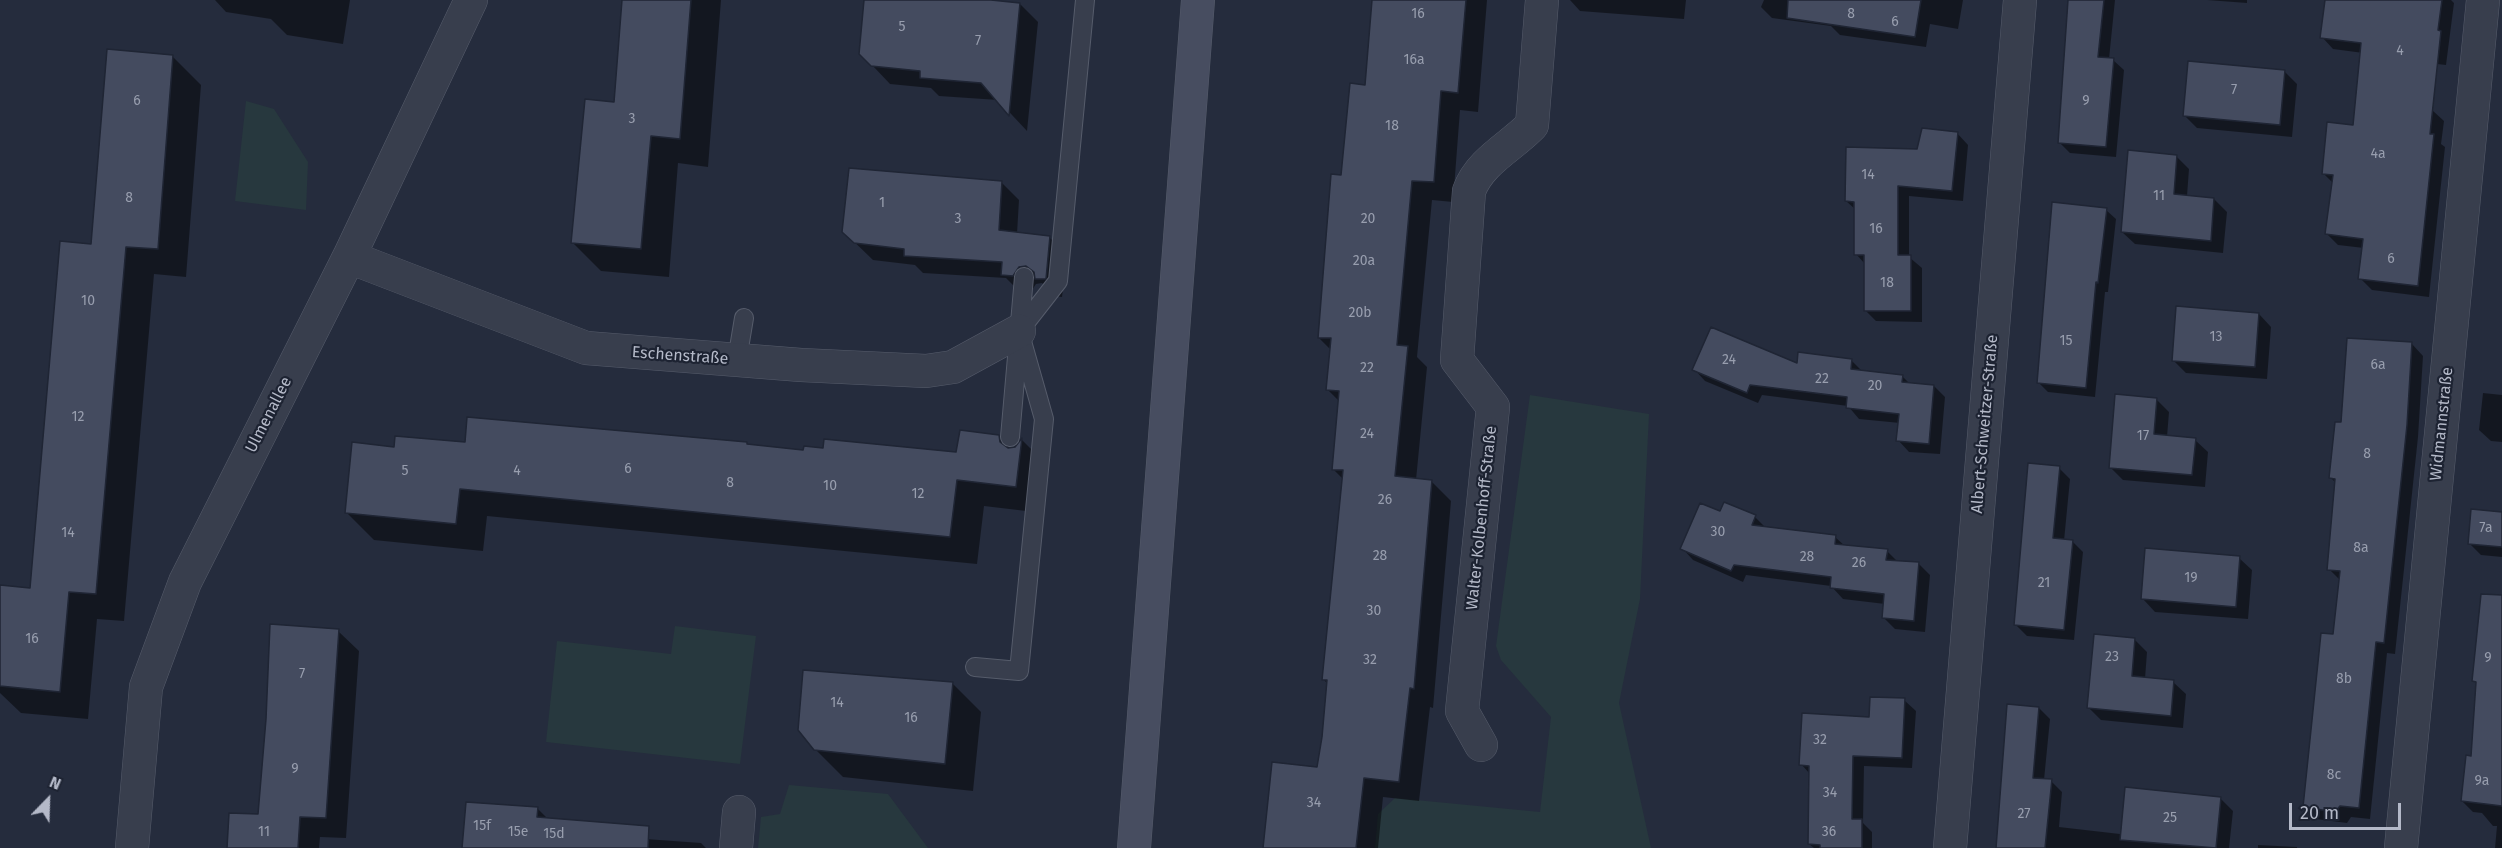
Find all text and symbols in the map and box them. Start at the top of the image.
house number: 16 [1411,6,1425,22]
house number: 8 [1847,6,1855,22]
house number: 6 [1891,14,1899,30]
house number: 5 [898,19,906,35]
house number: 7 [975,33,981,49]
house number: 4 [2396,43,2404,59]
house number: 16a [1403,52,1425,68]
house number: 7 [2231,82,2237,98]
house number: 6 [133,93,141,109]
house number: 9 [2082,93,2090,109]
house number: 3 [629,111,635,127]
house number: 18 [1385,118,1399,134]
house number: 4a [2370,146,2386,162]
house number: 14 [1861,167,1875,183]
house number: 11 [2153,188,2165,204]
house number: 8 [125,190,133,206]
house number: 1 [879,195,885,211]
house number: 3 [955,211,961,227]
house number: 20 [1361,211,1375,227]
house number: 16 [1869,221,1883,237]
house number: 6 [2387,251,2395,267]
house number: 20a [1353,253,1375,269]
house number: 18 [1880,275,1894,291]
house number: 10 [81,293,95,309]
house number: 20b [1348,305,1372,321]
house number: 13 [2209,329,2223,345]
house number: 15 [2059,333,2073,349]
street label: Albert-Schweitzer-Straße [1968,334,2002,514]
street label: Eschenstraße [631,343,729,369]
house number: 24 [1722,352,1736,368]
house number: 6a [2370,357,2386,373]
house number: 22 [1360,360,1374,376]
street label: Widmannstraße [2426,366,2458,482]
house number: 22 [1815,371,1829,387]
street label: Ulmenallee [242,374,296,456]
house number: 20 [1868,378,1882,394]
house number: 12 [72,409,84,425]
street label: Walter-Kolbenhoff-Straße [1463,425,1501,611]
house number: 24 [1360,426,1374,442]
house number: 17 [2137,428,2149,444]
house number: 8 [2363,446,2371,462]
house number: 6 [624,461,632,477]
house number: 5 [401,463,409,479]
house number: 4 [513,463,521,479]
house number: 8 [726,475,734,491]
house number: 10 [823,478,837,494]
house number: 12 [912,486,924,502]
house number: 26 [1378,492,1392,508]
house number: 7a [2479,520,2493,536]
house number: 30 [1711,524,1725,540]
house number: 14 [61,525,75,541]
house number: 8a [2353,540,2369,556]
house number: 28 [1373,548,1387,564]
house number: 28 [1800,549,1814,565]
house number: 26 [1852,555,1866,571]
house number: 19 [2184,570,2198,586]
house number: 21 [2038,575,2050,591]
house number: 30 [1367,603,1381,619]
house number: 16 [25,631,39,647]
house number: 23 [2105,649,2119,665]
house number: 9 [2484,650,2492,666]
house number: 32 [1363,652,1377,668]
house number: 7 [299,666,305,682]
house number: 8b [2336,671,2352,687]
house number: 14 [830,695,844,711]
house number: 16 [904,710,918,726]
house number: 32 [1813,732,1827,748]
house number: 9 [291,761,299,777]
house number: 8c [2327,767,2341,783]
north arrow [18,770,78,830]
text: N [47,772,64,794]
house number: 9a [2475,773,2489,789]
house number: 34 [1823,785,1837,801]
scale bar [2292,791,2404,829]
house number: 34 [1307,795,1321,811]
text: 20 m [2300,802,2339,824]
house number: 27 [2017,806,2031,822]
house number: 25 [2163,810,2177,826]
house number: 15f [473,818,491,834]
house number: 11 [258,824,270,840]
house number: 15e [508,824,528,840]
house number: 36 [1822,824,1836,840]
house number: 15d [543,826,565,842]

